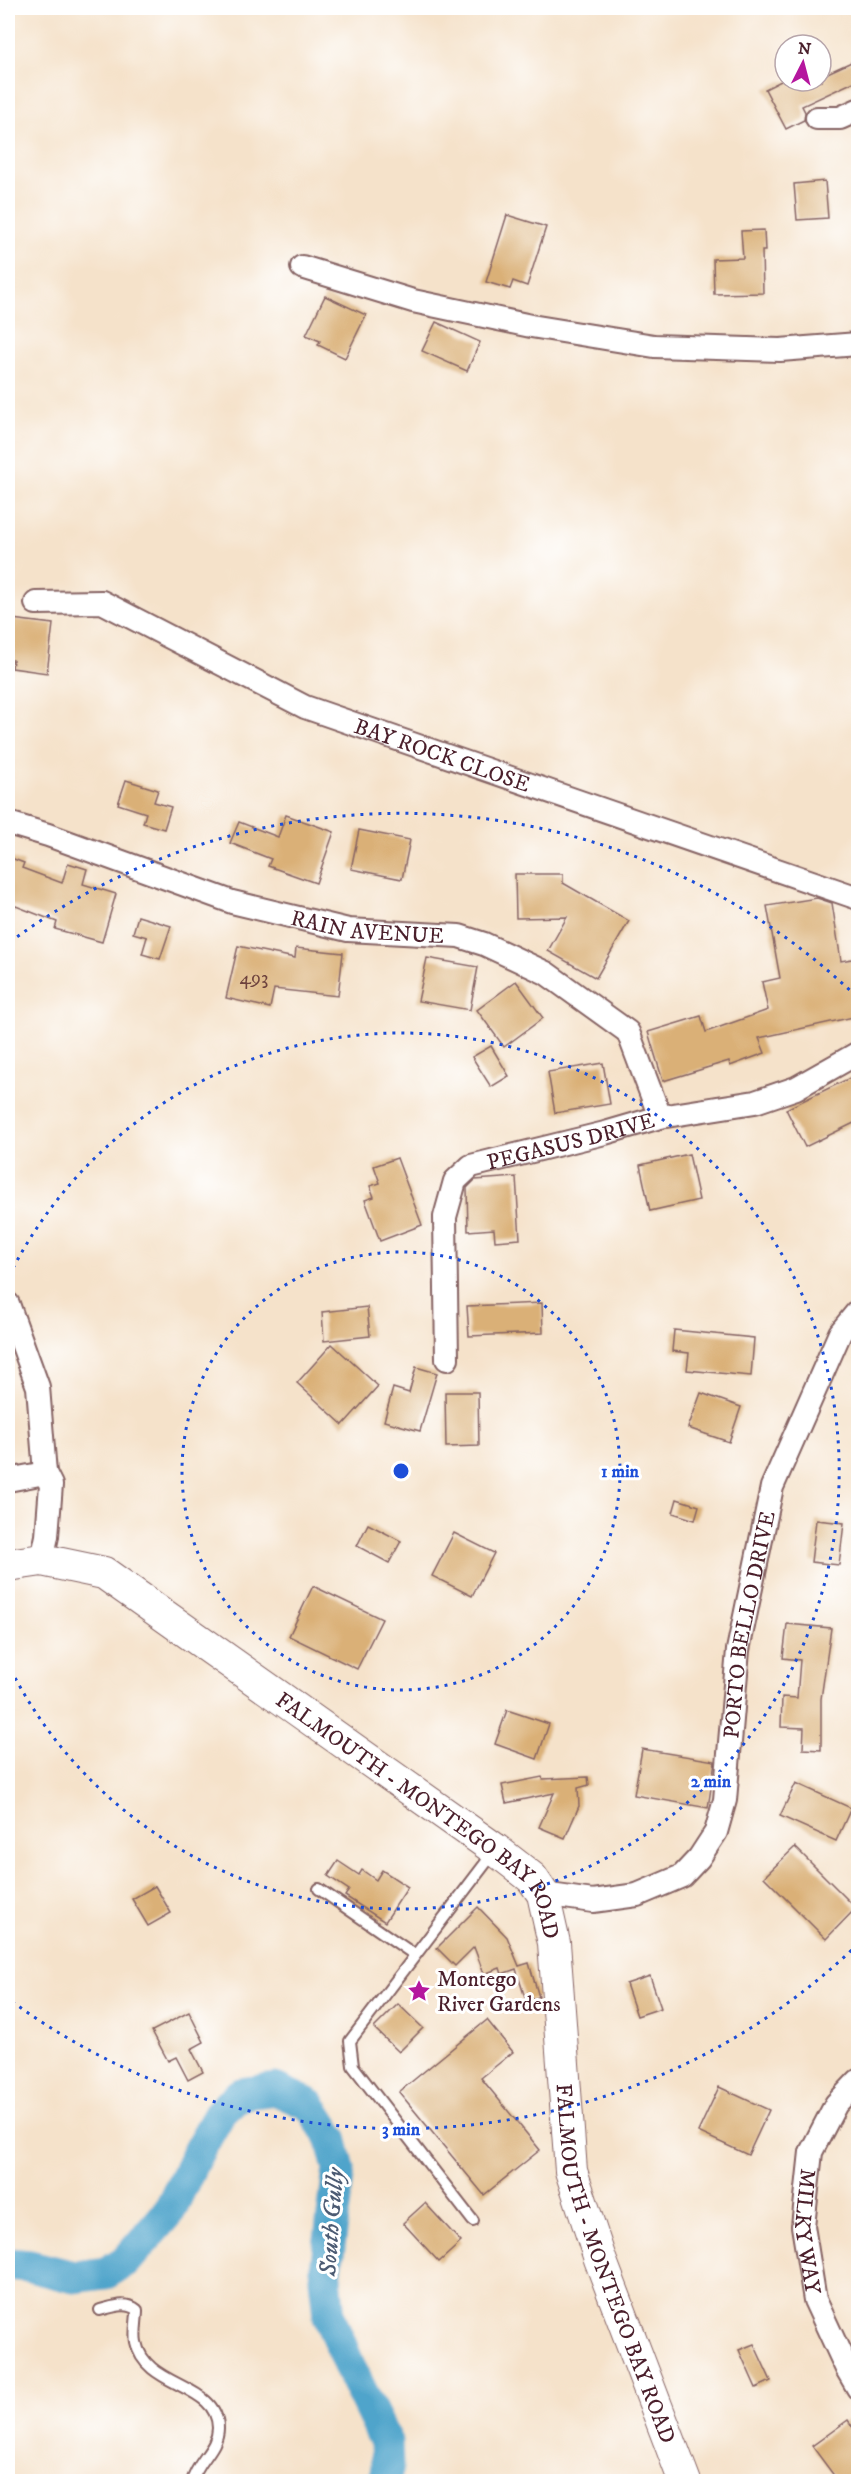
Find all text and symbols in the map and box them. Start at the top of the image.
north arrow [773,33,833,93]
text: N [797,38,812,60]
street label: BAY ROCK CLOSE [351,713,533,799]
street label: RAIN AVENUE [288,905,445,950]
house number: 493 [240,966,268,991]
street label: PEGASUS DRIVE [484,1107,658,1177]
centre of rings [391,1461,411,1481]
text: 1 min [601,1461,640,1483]
street label: PORTO BELLO DRIVE [718,1509,782,1740]
street label: FALMOUTH - MONTEGO BAY ROAD [270,1687,565,1942]
text: 2 min [691,1771,732,1793]
place label: Montego River Gardens [437,1966,561,2018]
place icon: Montego River Gardens [406,1978,432,2004]
street label: FALMOUTH - MONTEGO BAY ROAD [550,2083,681,2447]
text: 3 min [382,2119,421,2141]
water label: South Gully [313,2166,351,2278]
street label: MILKY WAY [788,2167,826,2297]

